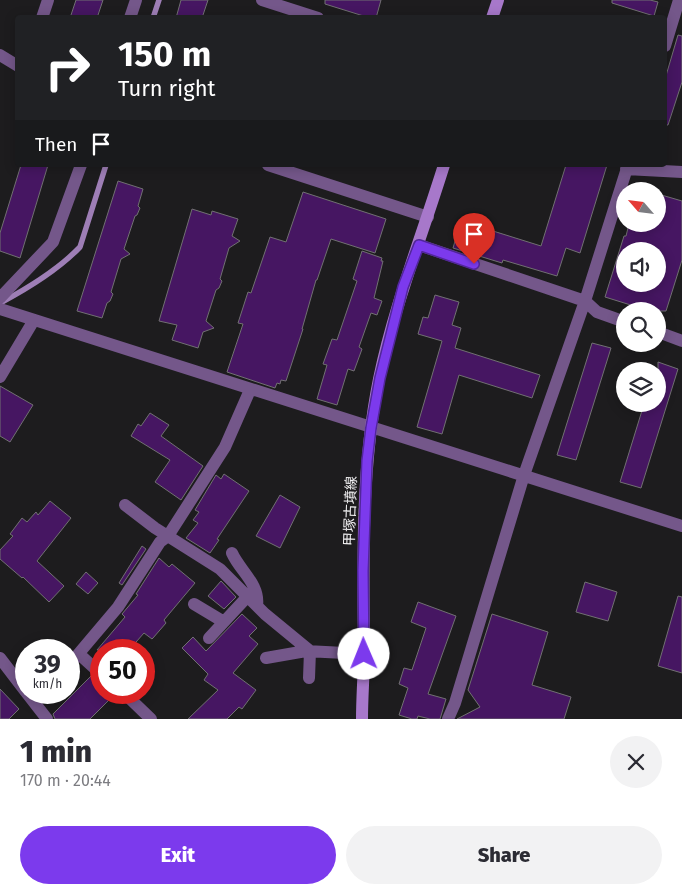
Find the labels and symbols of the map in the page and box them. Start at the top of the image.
north arrow [616,182,666,232]
pin [453,213,495,264]
street label: 甲塚古墳線 [341,476,360,546]
position arrow [337,627,389,679]
speed limit sign: 50 [90,639,155,704]

